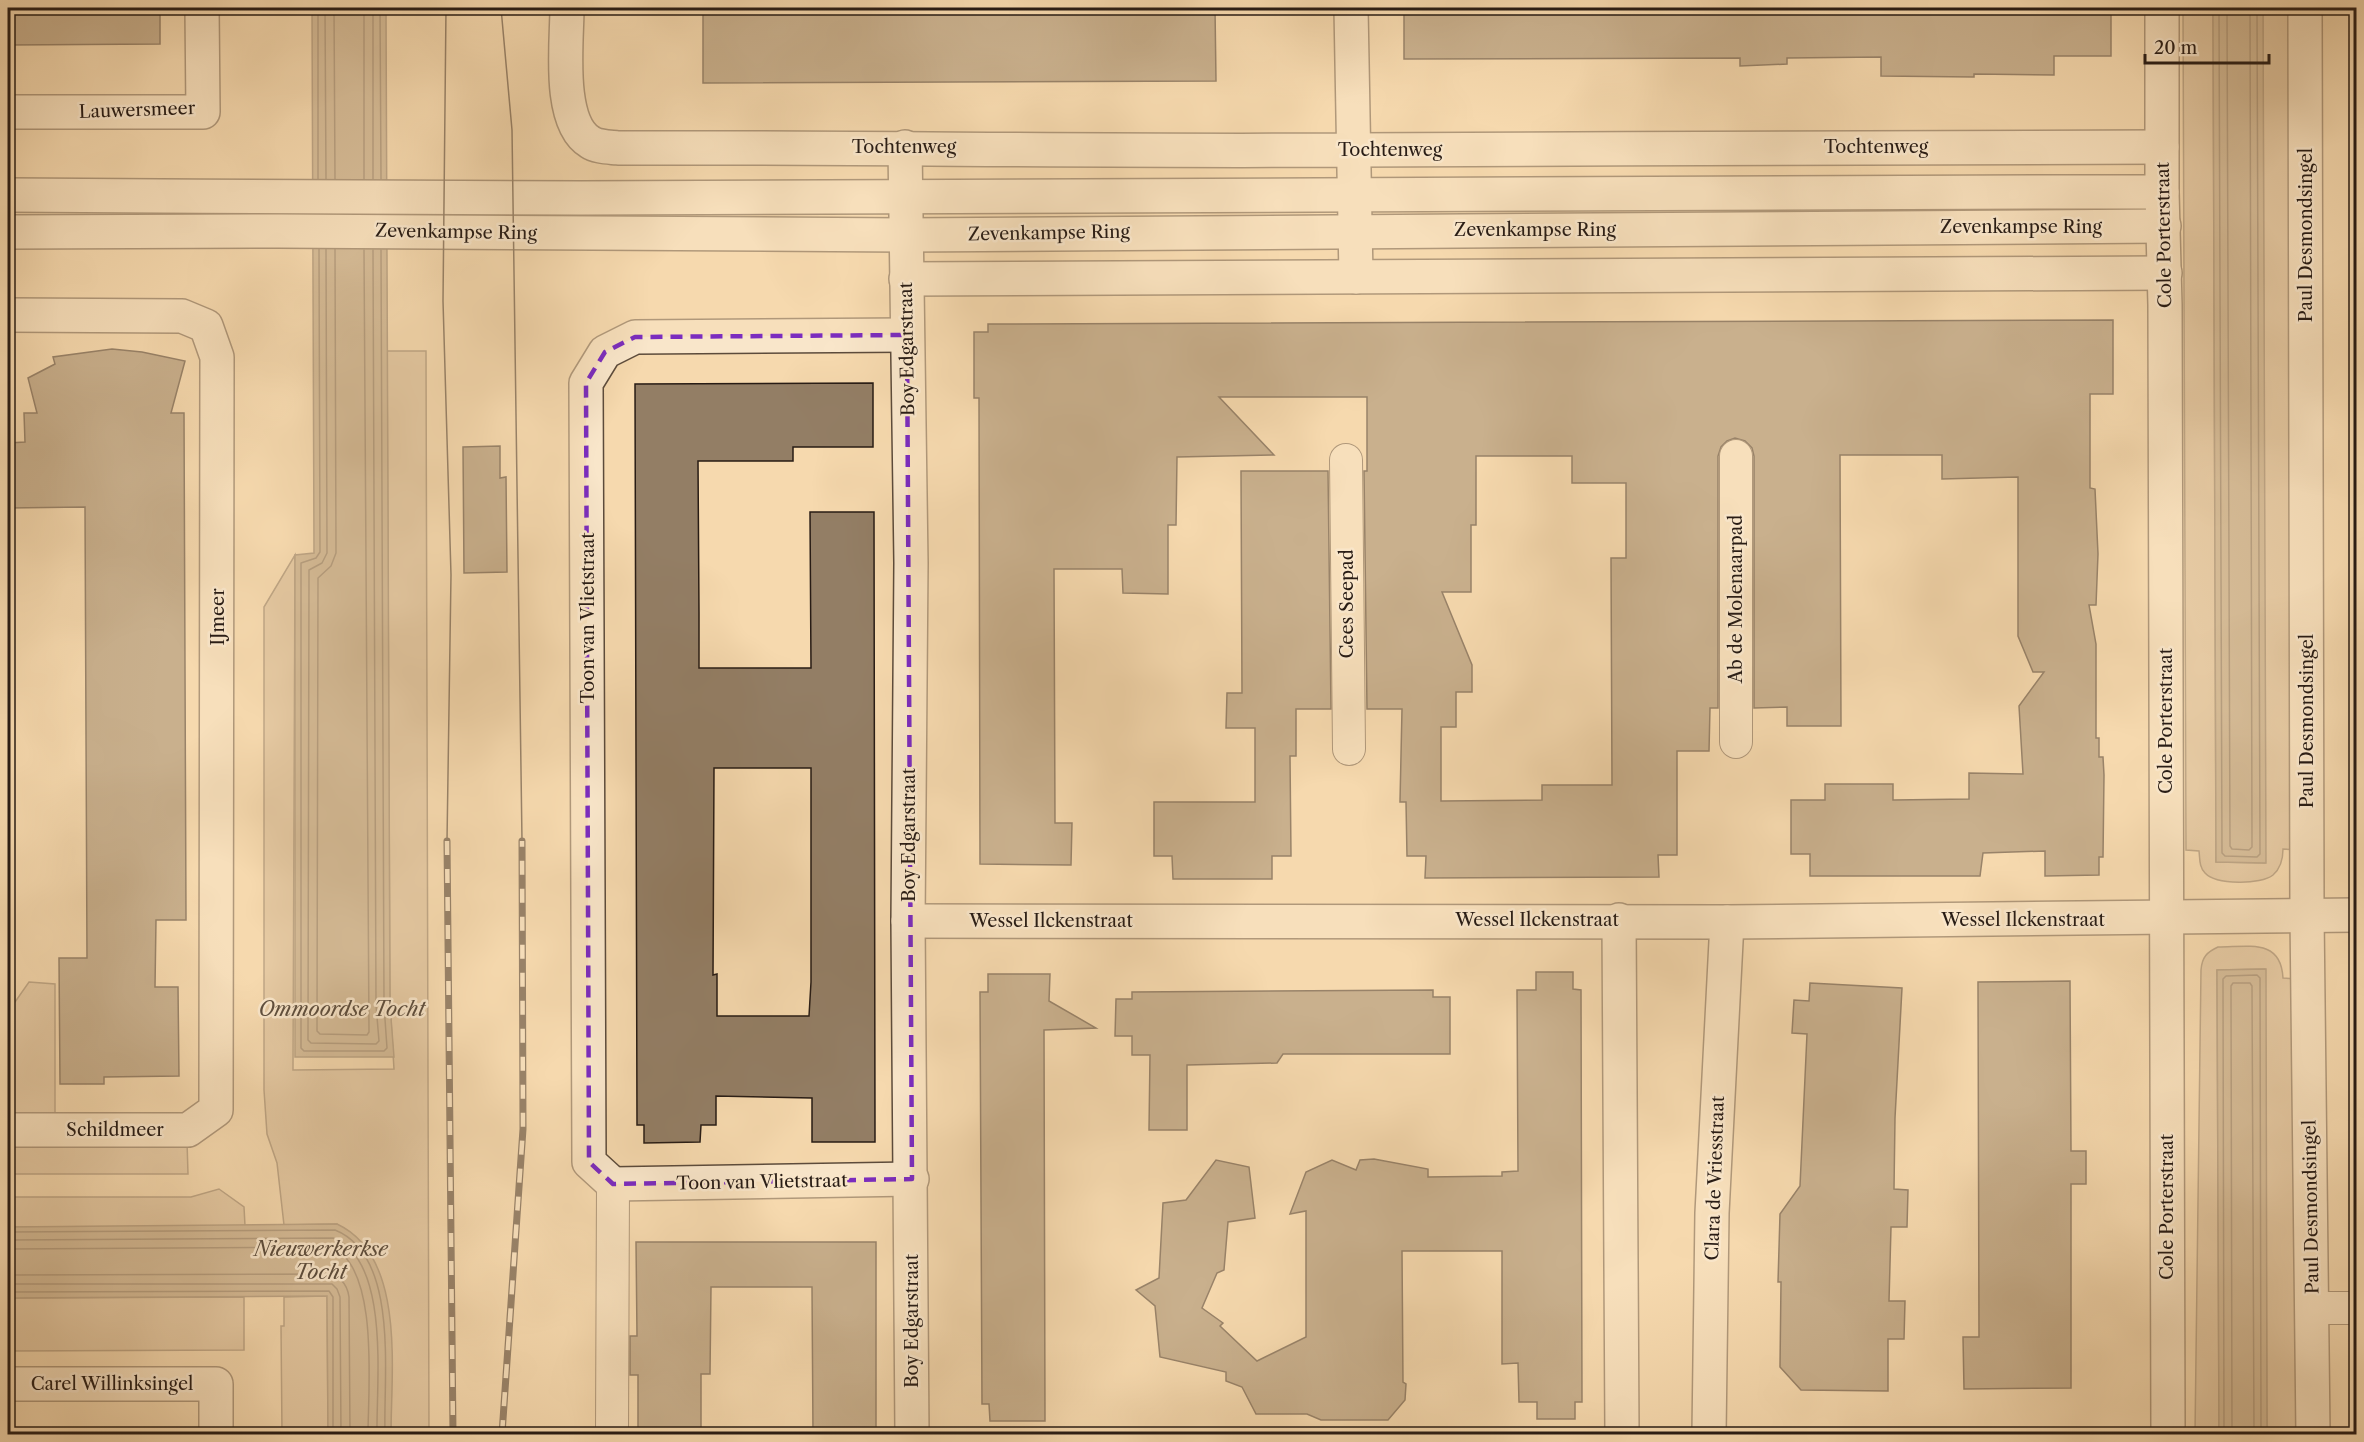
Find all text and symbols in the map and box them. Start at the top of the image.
scale bar [2145,27,2270,65]
text: 20 m [2154,37,2198,59]
street label: Lauwersmeer [78,97,196,123]
street label: Tochtenweg [852,136,957,158]
street label: Tochtenweg [1824,136,1929,158]
street label: Tochtenweg [1338,139,1443,161]
street label: Paul Desmondsingel [2295,148,2317,322]
street label: Cole Porterstraat [2152,161,2176,308]
street label: Zevenkampse Ring [1940,216,2102,238]
street label: Zevenkampse Ring [1454,219,1616,241]
street label: Zevenkampse Ring [375,220,538,244]
street label: Zevenkampse Ring [968,221,1131,245]
street label: Boy Edgarstraat [895,281,919,416]
street label: Ab de Molenaarpad [1725,515,1747,684]
street label: Toon van Vlietstraat [577,532,599,704]
street label: Cees Seepad [1336,549,1358,659]
street label: IJmeer [207,588,229,646]
street label: Paul Desmondsingel [2296,634,2318,808]
street label: Cole Porterstraat [2155,647,2177,794]
street label: Boy Edgarstraat [898,767,920,902]
street label: Wessel Ilckenstraat [1454,909,1619,931]
street label: Wessel Ilckenstraat [1940,909,2105,931]
street label: Wessel Ilckenstraat [968,910,1133,932]
water label: Ommoordse Tocht [259,997,426,1021]
street label: Clara de Vriesstraat [1701,1095,1729,1261]
street label: Schildmeer [66,1119,164,1141]
street label: Paul Desmondsingel [2298,1120,2324,1294]
street label: Cole Porterstraat [2156,1133,2178,1280]
street label: Toon van Vlietstraat [676,1169,848,1194]
water label: Nieuwerkerkse Tocht [252,1237,389,1284]
street label: Boy Edgarstraat [901,1253,923,1388]
street label: Carel Willinksingel [31,1373,193,1395]

